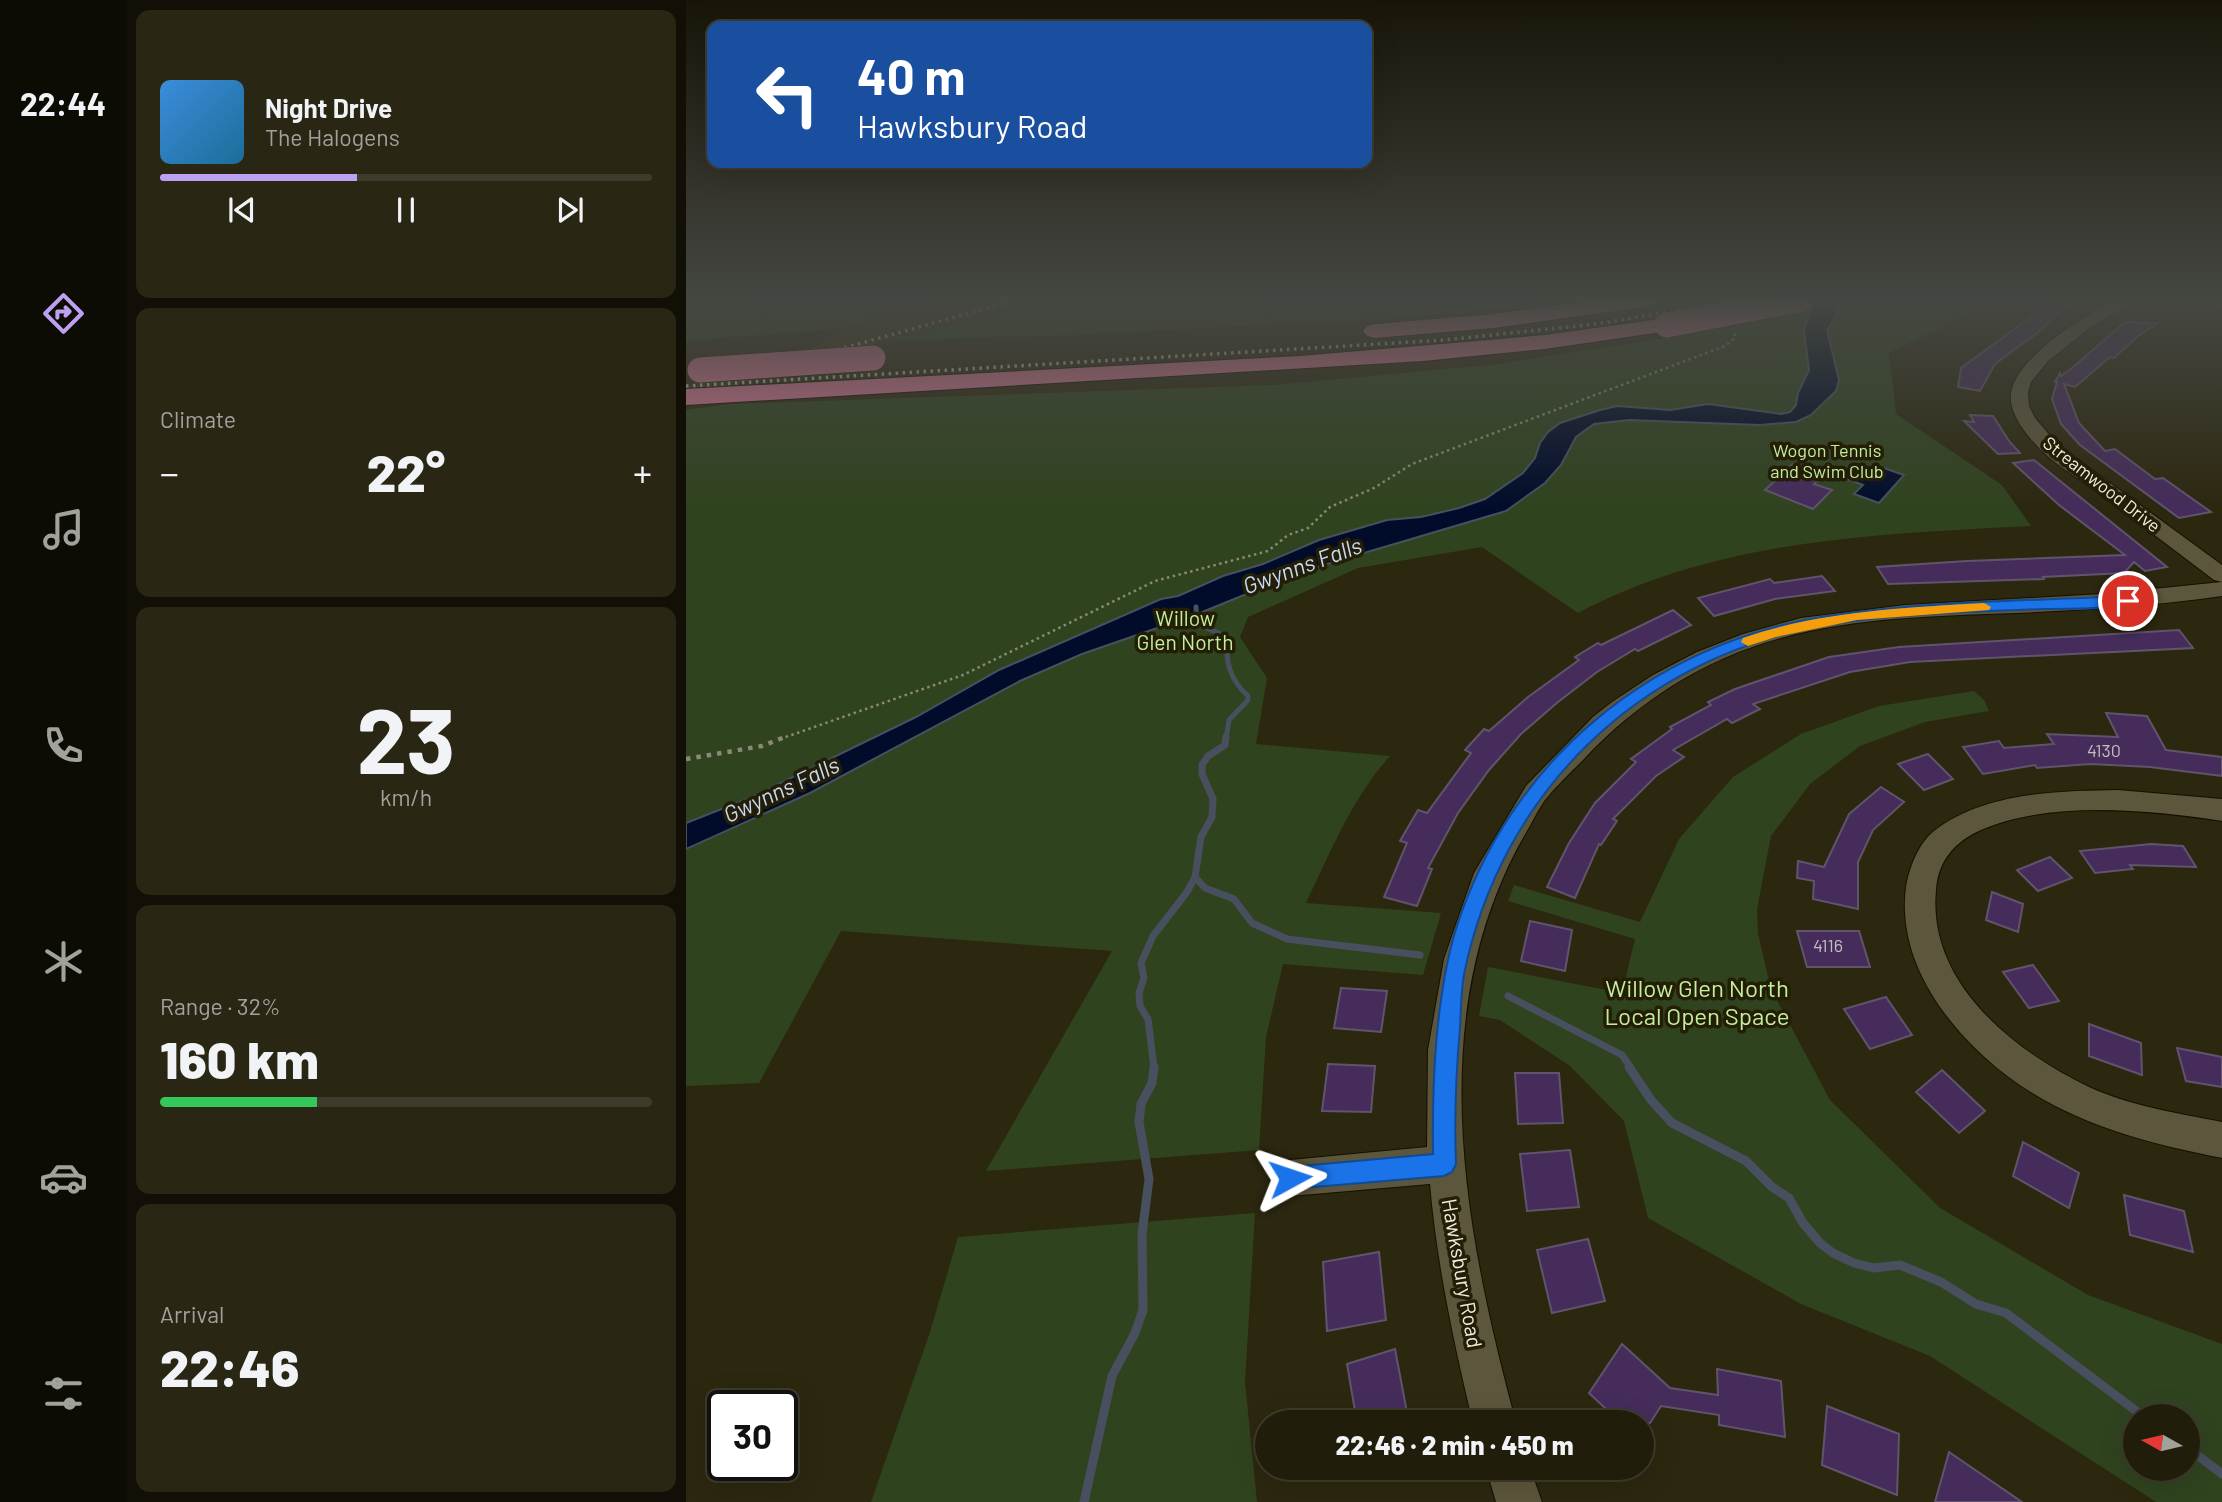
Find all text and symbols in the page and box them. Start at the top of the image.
text: 40 m [857,46,965,105]
icon: left [742,49,833,140]
text: 22:44 [20,84,106,122]
text: Night Drive [265,92,392,123]
text: Hawksbury Road [857,106,1088,144]
text: The Halogens [265,123,400,151]
icon: previous [223,191,261,229]
icon: pause [387,191,425,229]
icon: next [551,191,589,229]
icon: directions [39,289,88,338]
text: Climate [160,405,236,433]
street label: Streamwood Drive [2039,431,2165,537]
park label: Wogon Tennis and Swim Club [1770,439,1884,482]
text: 22° [367,440,445,502]
text: − [160,449,179,495]
text: + [633,449,652,495]
icon: music [39,505,88,554]
water label: Gwynns Falls [1239,530,1366,599]
pin [2098,571,2158,631]
icon: arrive [2109,582,2147,620]
park label: Willow Glen North [1137,605,1233,654]
text: 23 [357,683,455,792]
icon: phone [39,721,88,770]
house number: 4130 [2087,739,2121,761]
water label: Gwynns Falls [719,750,844,828]
text: km/h [380,783,432,811]
house number: 4116 [1813,934,1843,956]
icon: climate [39,937,88,986]
park label: Willow Glen North Local Open Space [1604,973,1790,1030]
text: Range · 32% [160,992,281,1020]
text: 160 km [160,1027,319,1089]
position arrow [1253,1141,1327,1215]
icon: car [39,1153,88,1202]
street label: Hawksbury Road [1438,1196,1488,1350]
text: Arrival [160,1300,224,1328]
text: 22:46 [160,1335,299,1397]
icon: filters [39,1369,88,1418]
speed limit sign: 30 [707,1390,798,1481]
north arrow [2123,1404,2200,1480]
map controls [2123,1404,2200,1481]
text: 22:46 · 2 min · 450 m [1335,1429,1574,1460]

